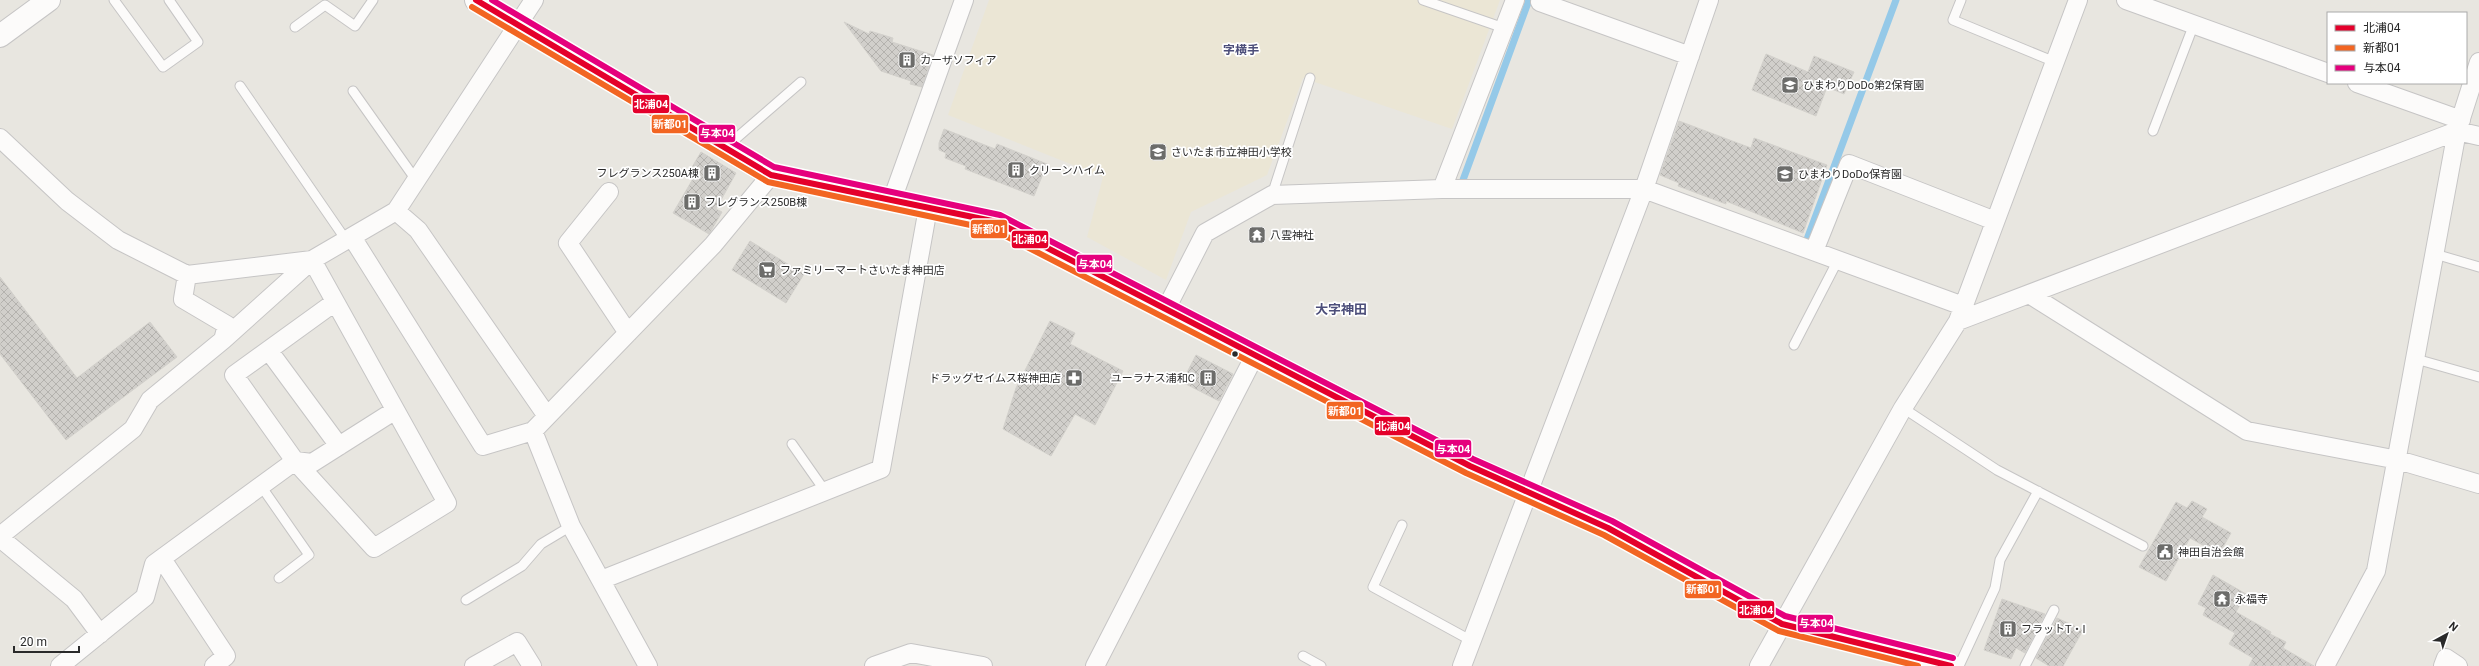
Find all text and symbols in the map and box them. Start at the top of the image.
legend [2327,12,2467,84]
text: 北浦04 [2363,21,2401,35]
text: 新都01 [2363,41,2401,55]
district label: 字横手 [1223,43,1259,57]
building icon: カーザソフィア [897,50,917,70]
place label: カーザソフィア [920,54,997,67]
text: 与本04 [2363,61,2401,75]
school or university icon: ひまわりDoDo第2保育園 [1780,75,1800,95]
place label: ひまわりDoDo第2保育園 [1803,79,1924,92]
line badge: 北浦04 [632,94,670,114]
text: 北浦04 [634,98,669,111]
line badge: 新都01 [651,114,689,134]
text: 新都01 [653,118,687,131]
line badge: 与本04 [698,124,736,143]
text: 与本04 [700,127,735,140]
school or university icon: さいたま市立神田小学校 [1148,142,1168,162]
place label: さいたま市立神田小学校 [1171,146,1292,159]
building icon: クリーンハイム [1006,160,1026,180]
building icon: フレグランス250A棟 [702,163,722,183]
place label: クリーンハイム [1029,164,1105,177]
school or university icon: ひまわりDoDo保育園 [1775,164,1795,184]
place label: フレグランス250A棟 [596,167,699,180]
place label: ひまわりDoDo保育園 [1798,168,1902,181]
building icon: フレグランス250B棟 [682,192,702,212]
place label: フレグランス250B棟 [705,196,807,209]
line badge: 新都01 [970,219,1008,239]
text: 新都01 [972,223,1006,236]
temple icon: 八雲神社 [1247,225,1267,245]
place label: 八雲神社 [1270,229,1314,242]
line badge: 北浦04 [1011,230,1049,249]
text: 北浦04 [1013,233,1048,246]
line badge: 与本04 [1076,254,1113,273]
text: 与本04 [1078,258,1113,271]
supermarket icon: ファミリーマートさいたま神田店 [757,260,777,280]
place label: ファミリーマートさいたま神田店 [780,264,945,277]
district label: 大字神田 [1315,302,1367,317]
unlabelled marker [1230,349,1240,359]
pharmacy icon: ドラッグセイムス桜神田店 [1064,368,1084,388]
building icon: ユーラナス浦和C [1198,368,1218,388]
place label: ドラッグセイムス桜神田店 [929,372,1061,385]
place label: ユーラナス浦和C [1111,372,1195,385]
line badge: 新都01 [1326,401,1364,420]
text: 新都01 [1328,405,1362,418]
line badge: 北浦04 [1374,416,1411,436]
text: 北浦04 [1376,420,1411,433]
line badge: 与本04 [1434,439,1472,458]
text: 与本04 [1436,443,1471,456]
public building icon: 神田自治会館 [2155,542,2175,562]
place label: 神田自治会館 [2178,546,2244,559]
line badge: 新都01 [1684,580,1722,599]
text: 新都01 [1686,583,1720,596]
temple icon: 永福寺 [2212,589,2232,609]
place label: 永福寺 [2235,593,2268,606]
line badge: 北浦04 [1737,600,1775,619]
text: 北浦04 [1739,604,1774,617]
line badge: 与本04 [1797,614,1834,633]
north arrow [2427,614,2467,654]
text: 与本04 [1799,617,1834,630]
building icon: フラットT・I [1998,619,2018,639]
text: N [2446,619,2460,634]
place label: フラットT・I [2021,623,2086,636]
scale bar [14,628,79,654]
text: 20 m [20,635,47,649]

